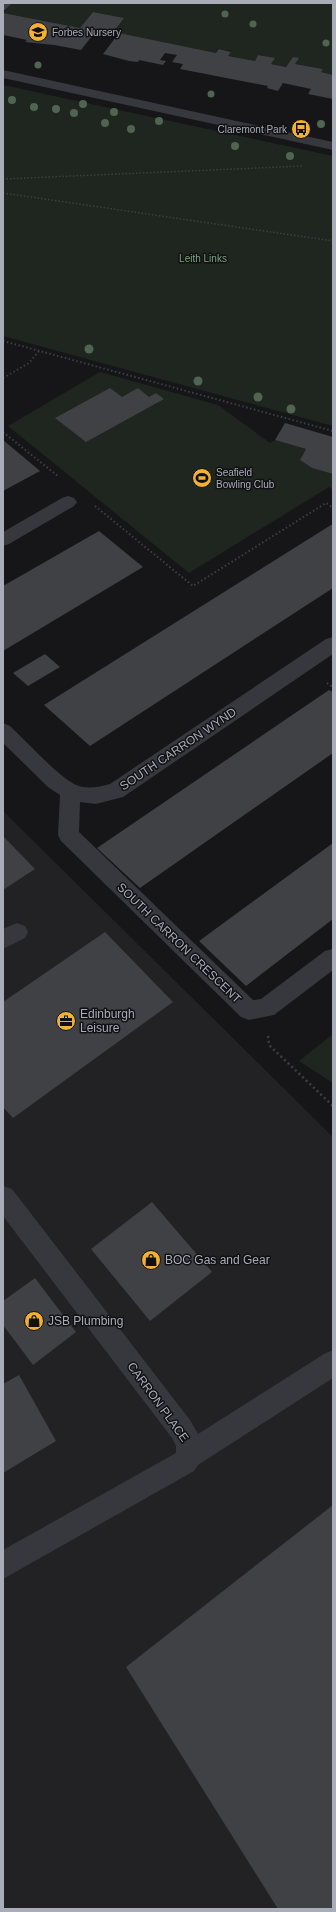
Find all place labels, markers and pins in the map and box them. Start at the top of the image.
school or university icon: Forbes Nursery [27,21,49,43]
place label: Forbes Nursery [52,27,121,38]
bus stop icon: Claremont Park [290,118,312,140]
place label: Claremont Park [218,124,288,135]
sports icon: Seafield Bowling Club [191,467,213,489]
place label: Seafield Bowling Club [216,467,275,490]
place label: Edinburgh Leisure [80,1007,135,1035]
office icon: Edinburgh Leisure [55,1010,77,1032]
shop icon: BOC Gas and Gear [140,1249,162,1271]
place label: BOC Gas and Gear [165,1253,270,1267]
shop icon: JSB Plumbing [23,1310,45,1332]
place label: JSB Plumbing [48,1314,123,1328]

